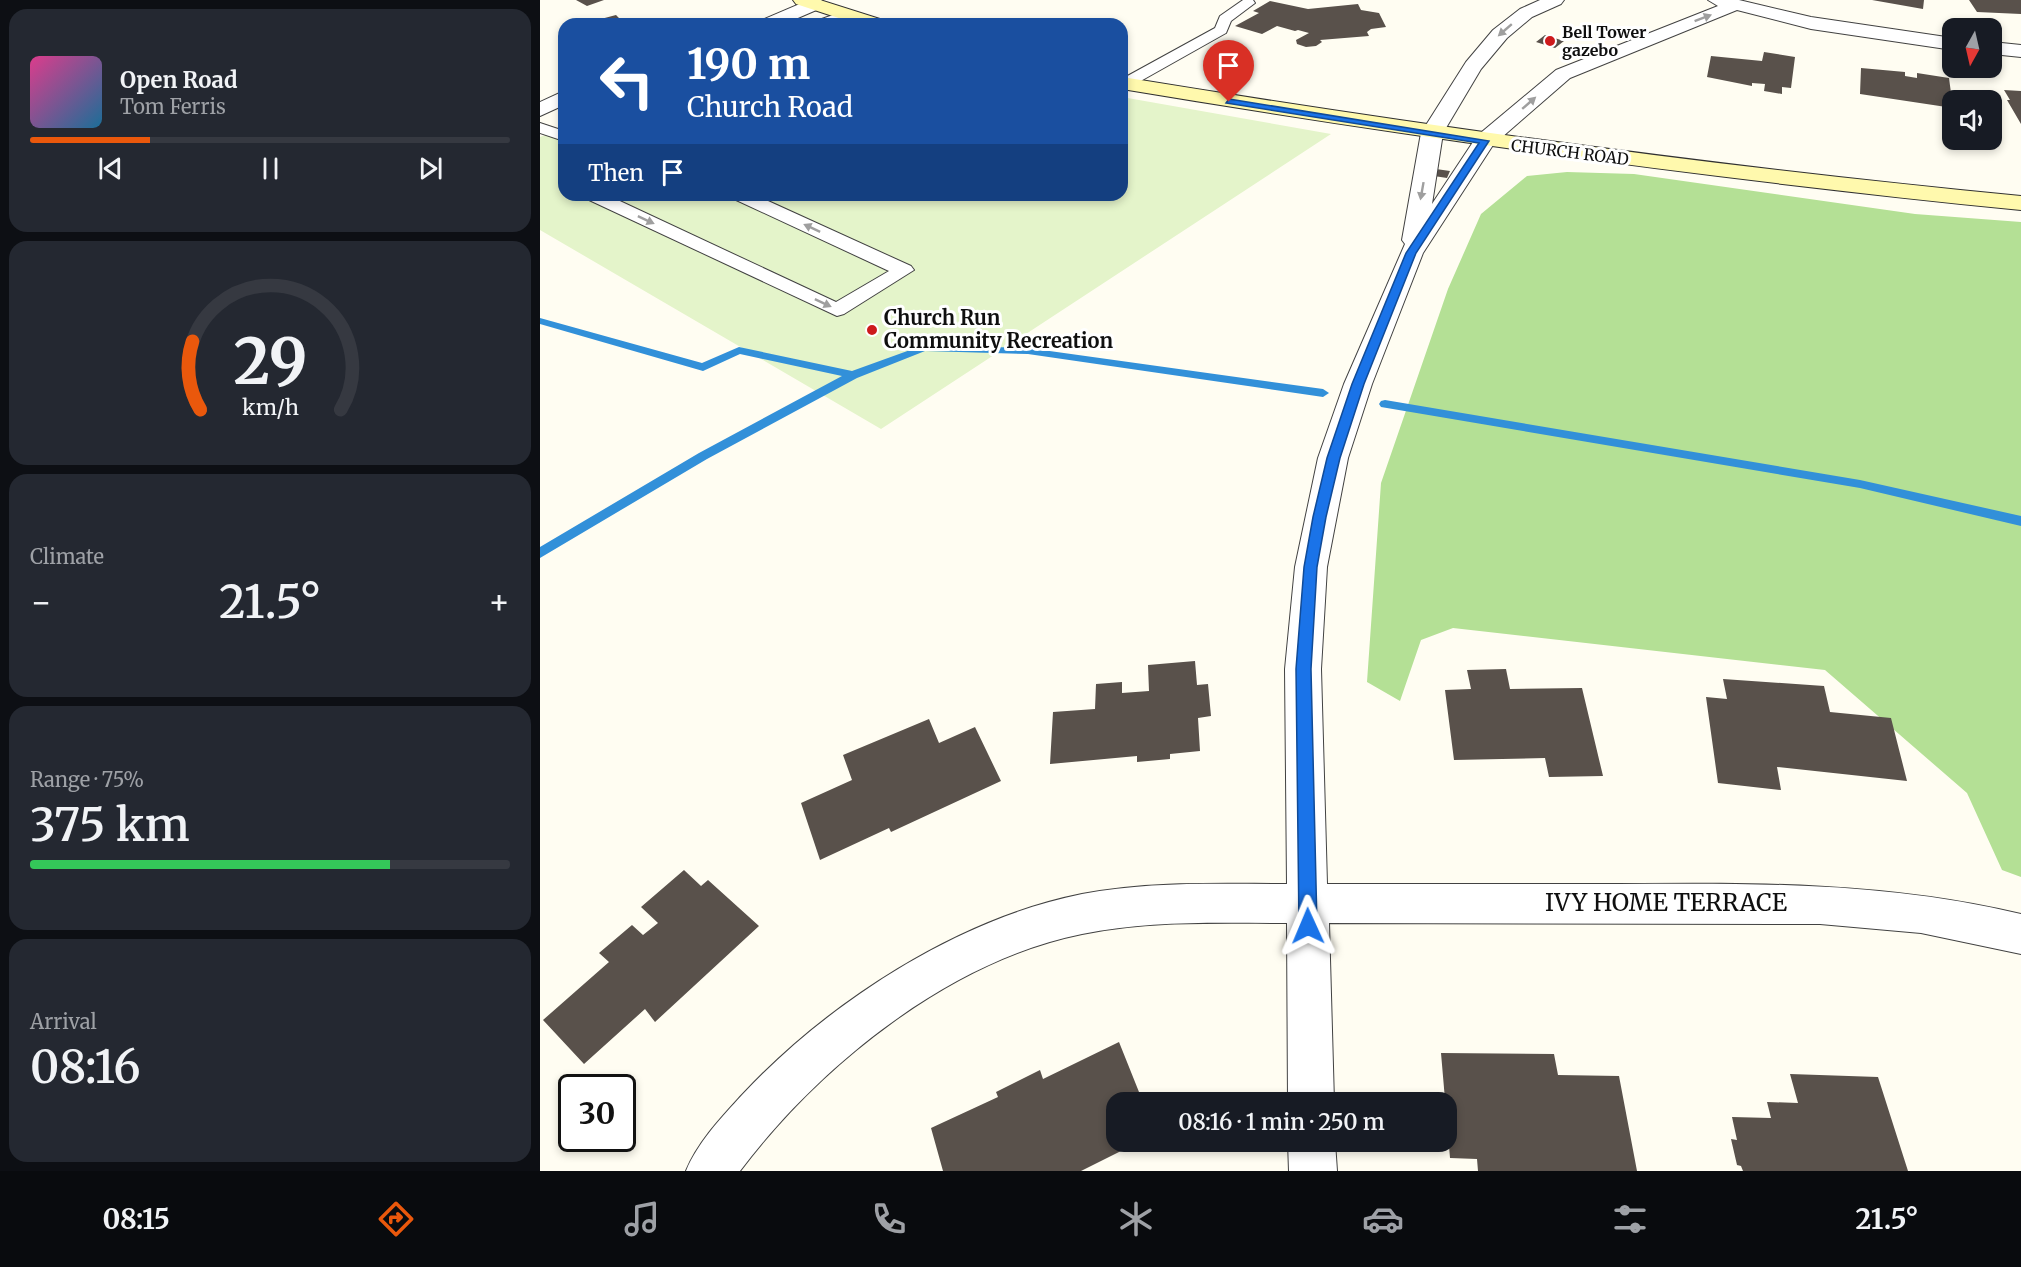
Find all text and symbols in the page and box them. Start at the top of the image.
one-way arrow [1694,13,1712,23]
north arrow [1942,18,2002,78]
map controls [1942,18,2002,150]
place label: Bell Tower gazebo [1562,22,1647,60]
one-way arrow [1498,23,1513,37]
marker: Bell Tower gazebo [1543,34,1557,48]
text: 190 m [687,38,810,90]
pin [1203,40,1254,102]
icon: left [588,42,666,120]
icon: arrive [1212,49,1245,82]
text: Open Road [120,66,238,94]
text: Church Road [687,90,853,124]
button: sound [1942,90,2002,150]
text: Tom Ferris [120,94,226,119]
one-way arrow [1521,97,1536,110]
street label: CHURCH ROAD [1510,135,1630,169]
icon: previous [94,152,127,185]
icon: pause [254,152,287,185]
icon: next [414,152,447,185]
icon: arrive [656,156,689,189]
text: Then [588,159,644,187]
one-way arrow [1417,182,1426,201]
one-way arrow [638,215,656,225]
one-way arrow [803,223,821,233]
one-way arrow [814,299,831,308]
place label: Church Run Community Recreation [884,305,1113,353]
text: 29 [233,323,307,401]
marker: Church Run Community Recreation [865,323,879,337]
text: km/h [242,395,298,422]
text: Climate [30,544,104,569]
text: 21.5° [219,574,321,630]
text: − [30,582,52,623]
text: + [488,582,510,623]
text: Range · 75% [30,767,144,792]
text: 375 km [30,797,190,853]
street label: IVY HOME TERRACE [1545,887,1788,918]
position arrow [1276,894,1340,958]
text: Arrival [30,1009,97,1034]
text: 08:16 [30,1039,141,1095]
speed limit sign: 30 [558,1074,636,1152]
text: 08:16 · 1 min · 250 m [1178,1108,1385,1136]
icon: directions [375,1198,417,1240]
icon: music [621,1198,663,1240]
icon: phone [868,1198,910,1240]
icon: climate [1115,1198,1157,1240]
icon: car [1362,1198,1404,1240]
icon: filters [1609,1198,1651,1240]
text: 08:15 [102,1202,170,1236]
text: 21.5° [1856,1202,1919,1236]

